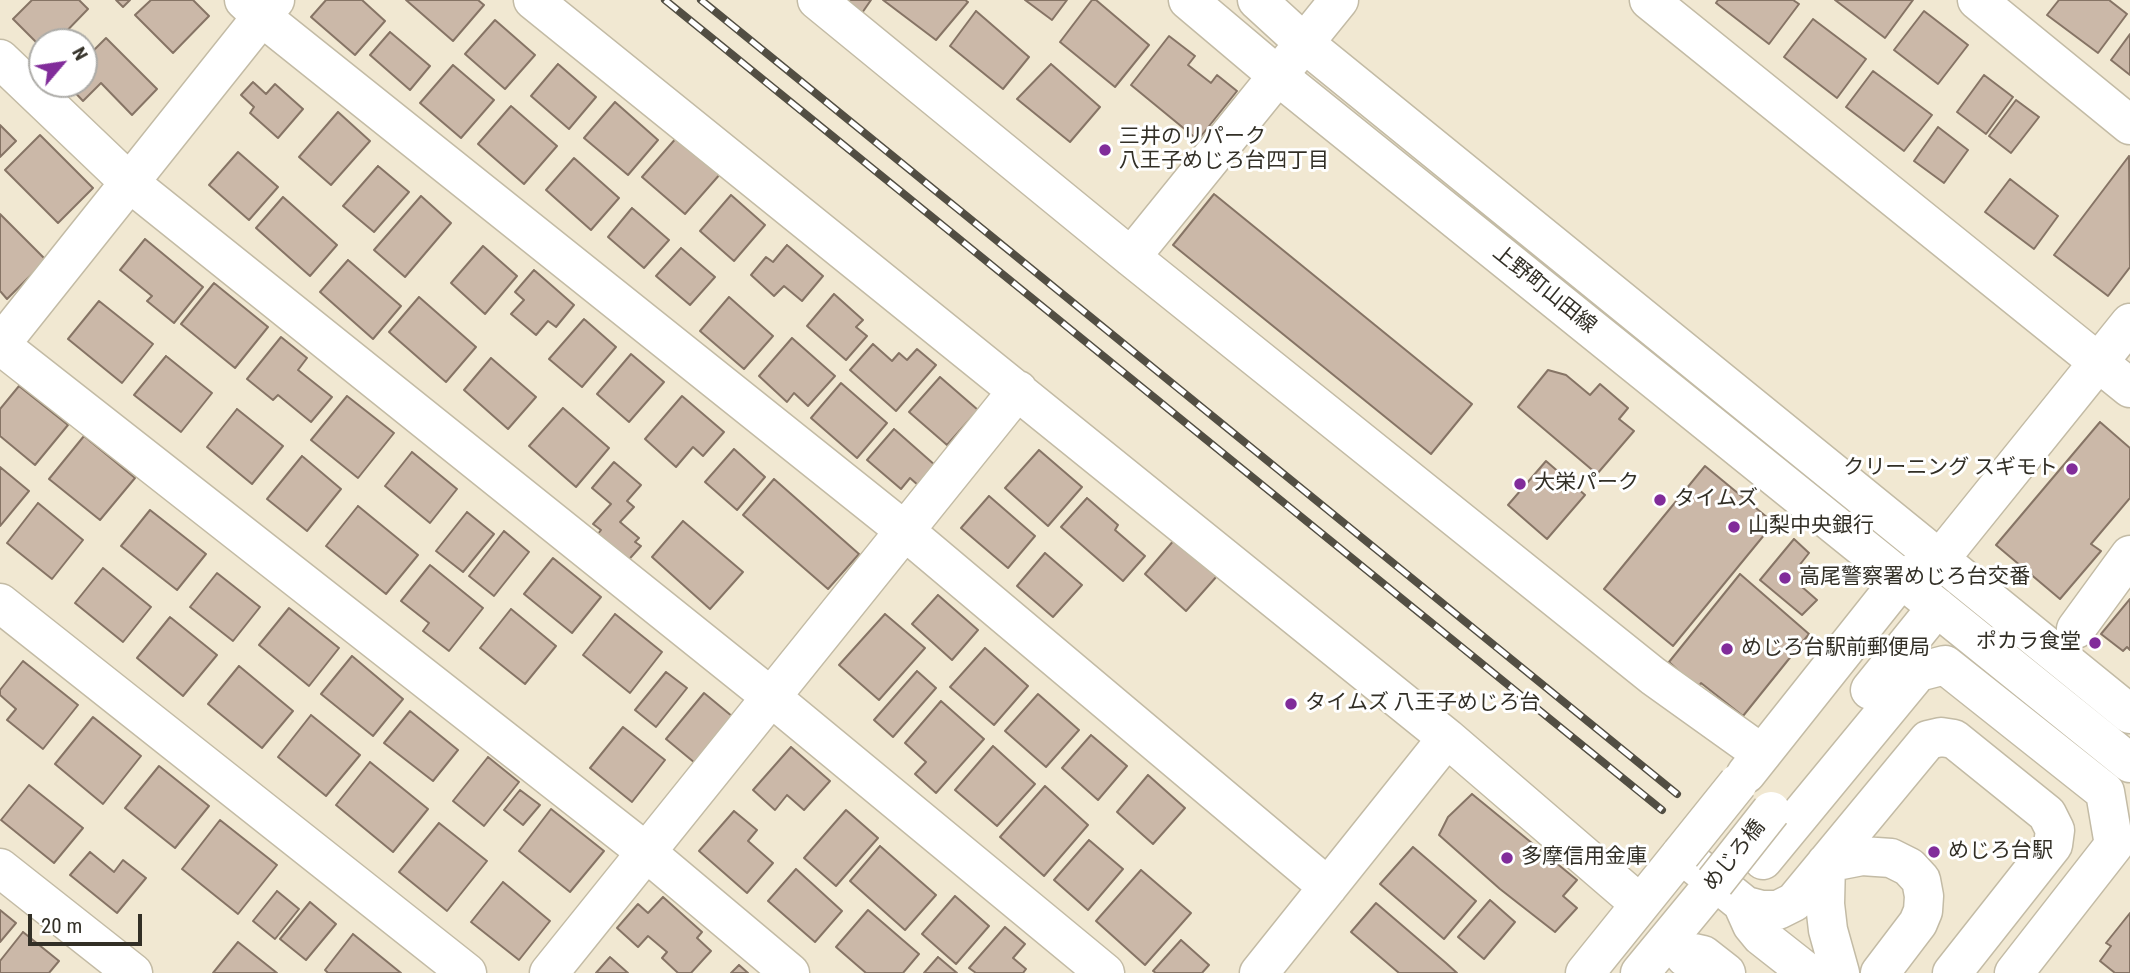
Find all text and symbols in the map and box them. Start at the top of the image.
north arrow [28,28,98,98]
text: N [67,43,93,64]
place label: 三井のリパーク 八王子めじろ台四丁目 [1119,125,1329,175]
marker: 三井のリパーク 八王子めじろ台四丁目 [1097,142,1113,158]
street label: 上野町山田線 [1487,241,1601,339]
place label: クリーニング スギモト [1843,456,2058,482]
marker: クリーニング スギモト [2064,461,2080,477]
place label: 大栄パーク [1534,471,1639,497]
marker: 大栄パーク [1512,476,1528,492]
place label: タイムズ [1674,487,1758,513]
marker: タイムズ [1652,492,1668,508]
place label: 山梨中央銀行 [1748,514,1874,540]
marker: 山梨中央銀行 [1726,519,1742,535]
place label: 高尾警察署めじろ台交番 [1799,565,2030,591]
marker: 高尾警察署めじろ台交番 [1777,570,1793,586]
place label: ポカラ食堂 [1976,630,2081,656]
marker: ポカラ食堂 [2087,635,2103,651]
place label: めじろ台駅前郵便局 [1741,636,1930,662]
marker: めじろ台駅前郵便局 [1719,641,1735,657]
place label: タイムズ 八王子めじろ台 [1305,691,1541,717]
marker: タイムズ 八王子めじろ台 [1283,696,1299,712]
street label: めじろ橋 [1699,815,1771,897]
place label: めじろ台駅 [1948,839,2053,865]
marker: めじろ台駅 [1926,844,1942,860]
place label: 多摩信用金庫 [1521,845,1647,871]
marker: 多摩信用金庫 [1499,850,1515,866]
scale bar [32,900,145,944]
text: 20 m [41,914,82,938]

